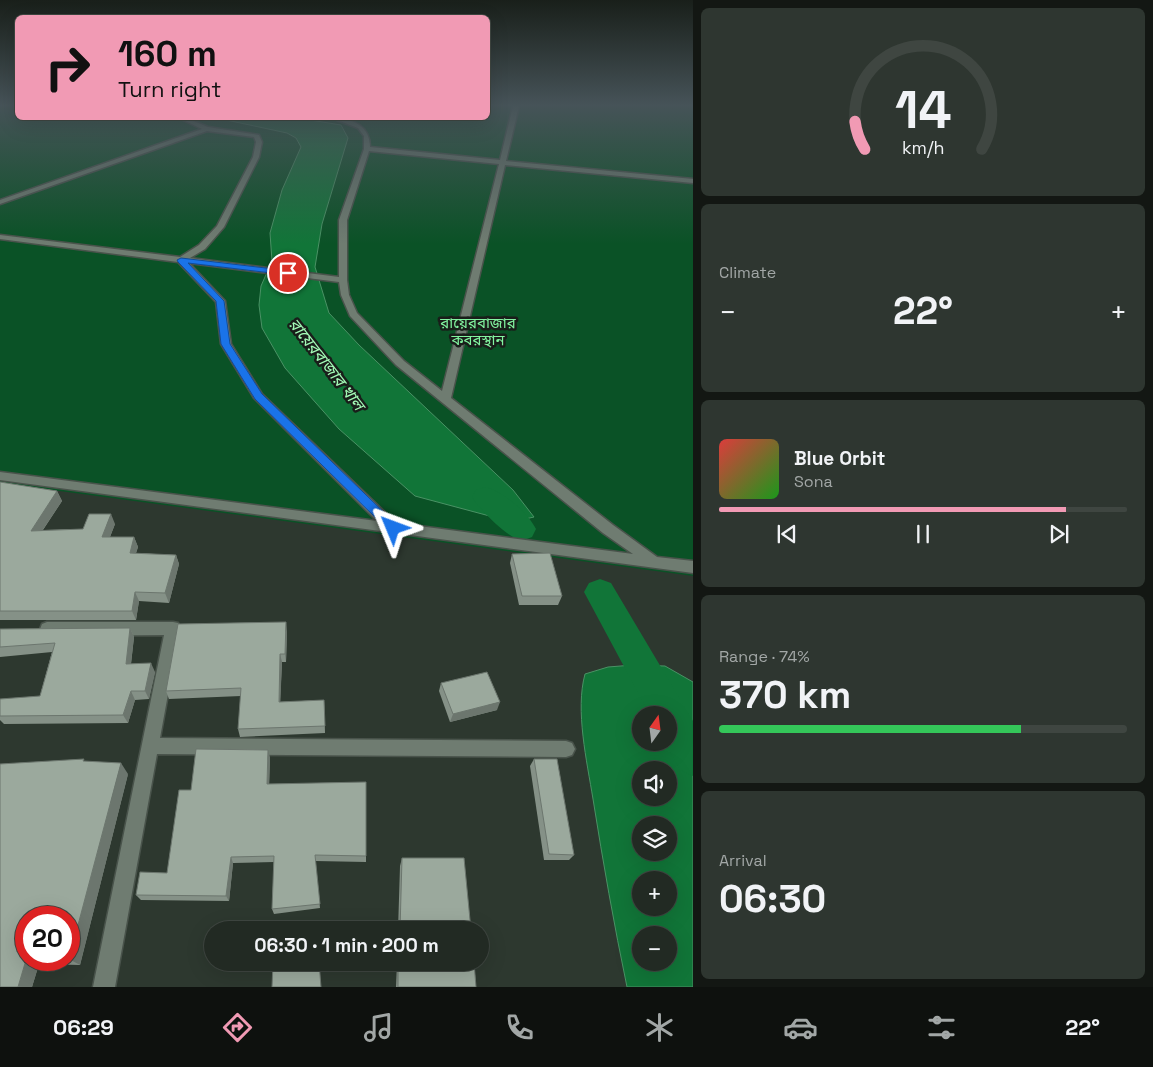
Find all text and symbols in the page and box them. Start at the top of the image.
text: 160 m [118,32,217,76]
icon: right [35,35,100,100]
text: Turn right [118,75,221,103]
text: 14 [895,77,951,143]
text: km/h [902,136,944,159]
pin [267,252,309,294]
icon: arrive [274,259,302,287]
text: Climate [719,262,776,283]
text: 22° [893,287,953,335]
text: − [719,294,736,330]
text: + [1110,294,1127,330]
park label: রায়েরবাজার কবরস্থান [439,313,517,349]
water label: রায়েরবাজার খাল [284,314,371,417]
text: Blue Orbit [794,446,885,471]
text: Sona [794,471,833,492]
position arrow [366,501,418,553]
icon: previous [773,520,801,548]
icon: pause [909,520,937,548]
icon: next [1045,520,1073,548]
text: Range · 74% [719,646,810,667]
text: 370 km [719,671,851,719]
north arrow [632,706,678,751]
map controls [632,706,677,971]
button: sound [632,761,677,806]
button: layers [632,816,677,861]
text: Arrival [719,850,767,871]
button: + [632,871,677,916]
text: 06:30 [719,875,826,923]
speed limit sign: 20 [15,906,80,971]
button: − [632,926,677,971]
text: 06:30 · 1 min · 200 m [254,933,439,958]
icon: directions [220,1010,255,1045]
icon: music [361,1010,396,1045]
icon: phone [502,1010,537,1045]
icon: climate [642,1010,677,1045]
icon: car [783,1010,818,1045]
icon: filters [924,1010,959,1045]
text: 06:29 [53,1013,114,1041]
text: 22° [1065,1013,1100,1041]

